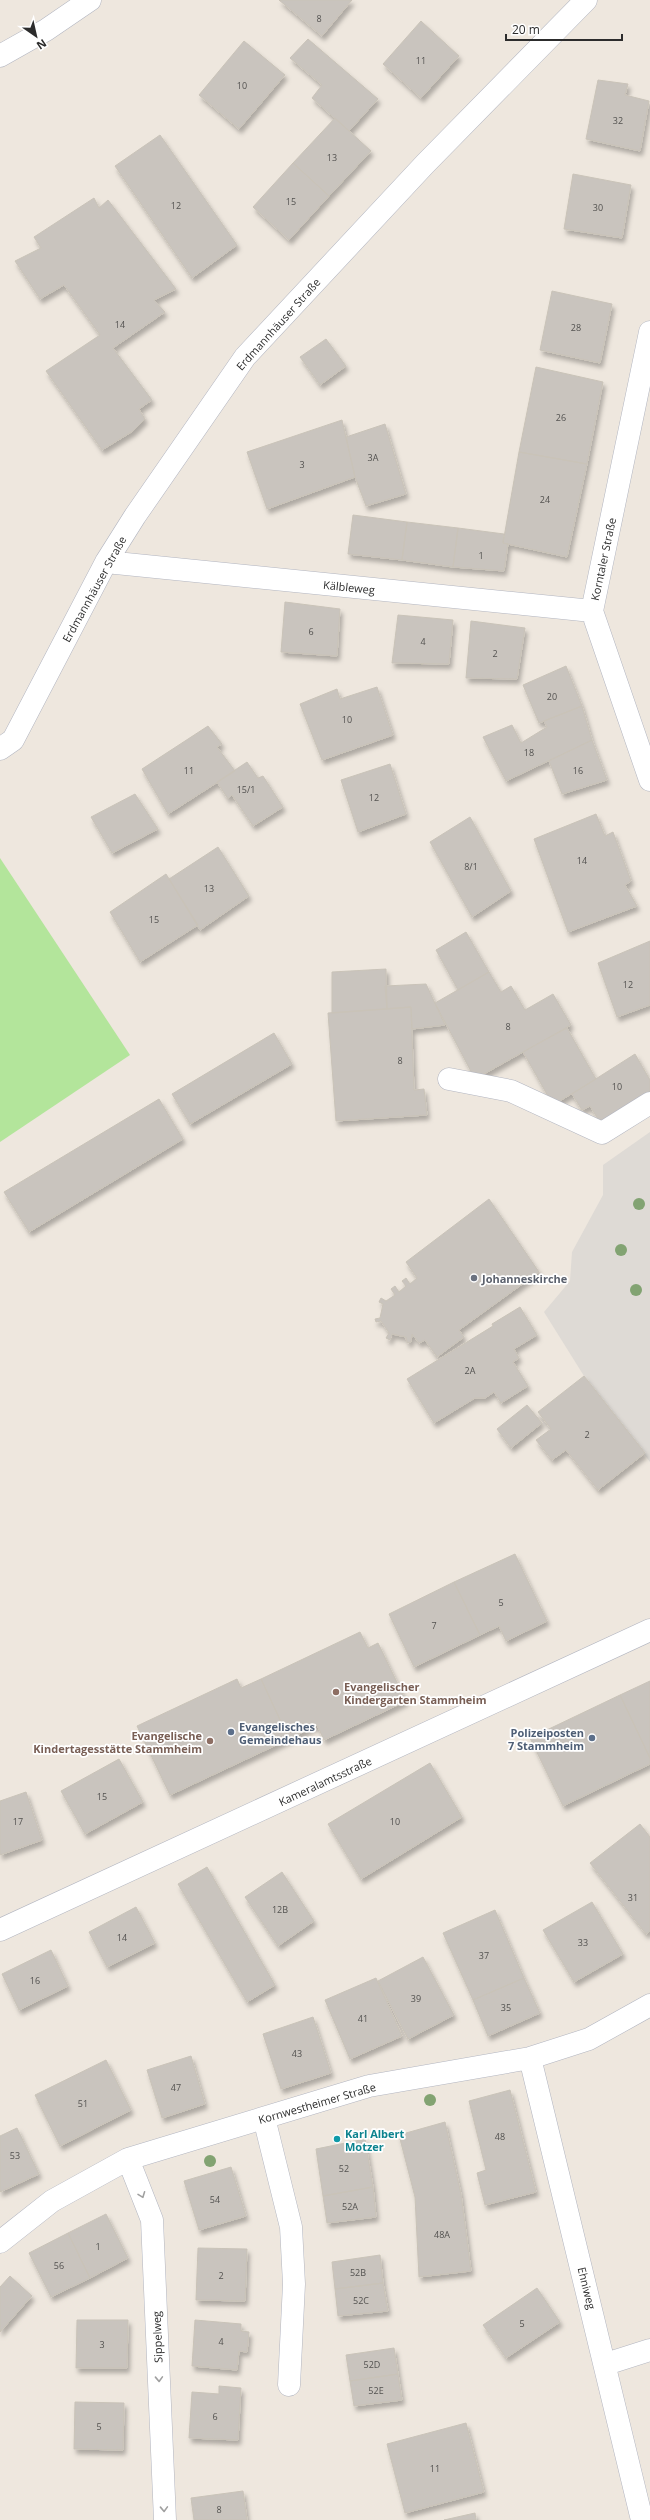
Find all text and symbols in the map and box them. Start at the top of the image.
house number: 8 [316,12,322,25]
north arrow [16,16,56,56]
scale bar [506,16,622,42]
text: 20 m [512,21,540,38]
text: N [34,36,50,53]
house number: 11 [416,54,426,67]
house number: 10 [237,79,247,92]
house number: 32 [613,114,623,127]
house number: 13 [327,151,337,164]
house number: 15 [286,195,296,208]
house number: 12 [171,199,181,212]
house number: 30 [593,201,603,214]
street label: Erdmannhäuser Straße [233,275,323,373]
house number: 14 [115,318,125,331]
house number: 28 [571,321,581,334]
house number: 26 [556,411,566,424]
house number: 3A [368,451,379,464]
house number: 3 [299,458,305,471]
house number: 24 [540,493,550,506]
street label: Korntaler Straße [587,516,619,602]
street label: Erdmannhäuser Straße [59,533,129,645]
house number: 1 [478,549,484,562]
street label: Kälbleweg [322,577,376,597]
house number: 6 [308,625,314,638]
house number: 4 [420,635,426,648]
house number: 2 [492,647,498,660]
house number: 20 [547,690,557,703]
house number: 10 [342,713,352,726]
house number: 18 [524,746,534,759]
house number: 11 [184,764,194,777]
house number: 16 [573,764,583,777]
house number: 15/1 [237,783,255,796]
house number: 12 [369,791,379,804]
house number: 14 [577,854,587,867]
house number: 8/1 [464,860,478,873]
house number: 13 [204,882,214,895]
house number: 15 [149,913,159,926]
house number: 12 [623,978,633,991]
house number: 8 [505,1020,511,1033]
house number: 8 [397,1054,403,1067]
house number: 10 [612,1080,622,1093]
place label: Johanneskirche [481,1271,568,1286]
marker: Johanneskirche [469,1273,479,1283]
house number: 2A [465,1364,476,1377]
house number: 2 [584,1428,590,1441]
house number: 5 [498,1596,504,1609]
house number: 7 [431,1619,437,1632]
place label: Evangelischer Kindergarten Stammheim [344,1679,487,1707]
marker: Evangelischer Kindergarten Stammheim [331,1687,341,1697]
place label: Evangelisches Gemeindehaus [239,1719,322,1747]
place label: Polizeiposten 7 Stammheim [508,1725,584,1753]
marker: Evangelisches Gemeindehaus [226,1727,236,1737]
place label: Evangelische Kindertagesstätte Stammheim [33,1728,202,1756]
marker: Polizeiposten 7 Stammheim [587,1733,597,1743]
marker: Evangelische Kindertagesstätte Stammheim [205,1736,215,1746]
street label: Kameralamtsstraße [276,1753,374,1809]
house number: 15 [97,1790,107,1803]
house number: 17 [13,1815,23,1828]
house number: 10 [390,1815,400,1828]
house number: 31 [628,1891,638,1904]
house number: 12B [272,1903,288,1916]
house number: 14 [117,1931,127,1944]
house number: 33 [578,1936,588,1949]
house number: 37 [479,1949,489,1962]
house number: 16 [30,1974,40,1987]
house number: 39 [411,1992,421,2005]
house number: 35 [501,2001,511,2014]
house number: 41 [358,2012,368,2025]
house number: 43 [292,2047,302,2060]
street label: Kornwestheimer Straße [257,2079,377,2127]
house number: 47 [171,2081,181,2094]
house number: 51 [78,2097,88,2110]
place label: Karl Albert Motzer [345,2126,405,2154]
house number: 48 [495,2130,505,2143]
marker: Karl Albert Motzer [332,2134,342,2144]
house number: 53 [10,2149,20,2162]
house number: 52 [339,2162,349,2175]
one-way arrow [138,2191,146,2198]
house number: 54 [210,2193,220,2206]
house number: 52A [342,2200,358,2213]
house number: 48A [434,2228,450,2241]
house number: 1 [95,2240,101,2253]
house number: 56 [54,2259,64,2272]
street label: Ehniweg [575,2265,599,2311]
house number: 52B [350,2266,366,2279]
house number: 2 [218,2269,224,2282]
house number: 52C [353,2294,369,2307]
street label: Sippelweg [149,2311,165,2363]
house number: 5 [519,2317,525,2330]
house number: 4 [218,2335,224,2348]
house number: 3 [99,2338,105,2351]
house number: 52D [364,2358,380,2371]
one-way arrow [154,2376,163,2382]
house number: 52E [368,2384,384,2397]
house number: 6 [212,2410,218,2423]
house number: 5 [96,2420,102,2433]
house number: 11 [430,2462,440,2475]
house number: 8 [216,2503,222,2516]
one-way arrow [160,2506,168,2512]

